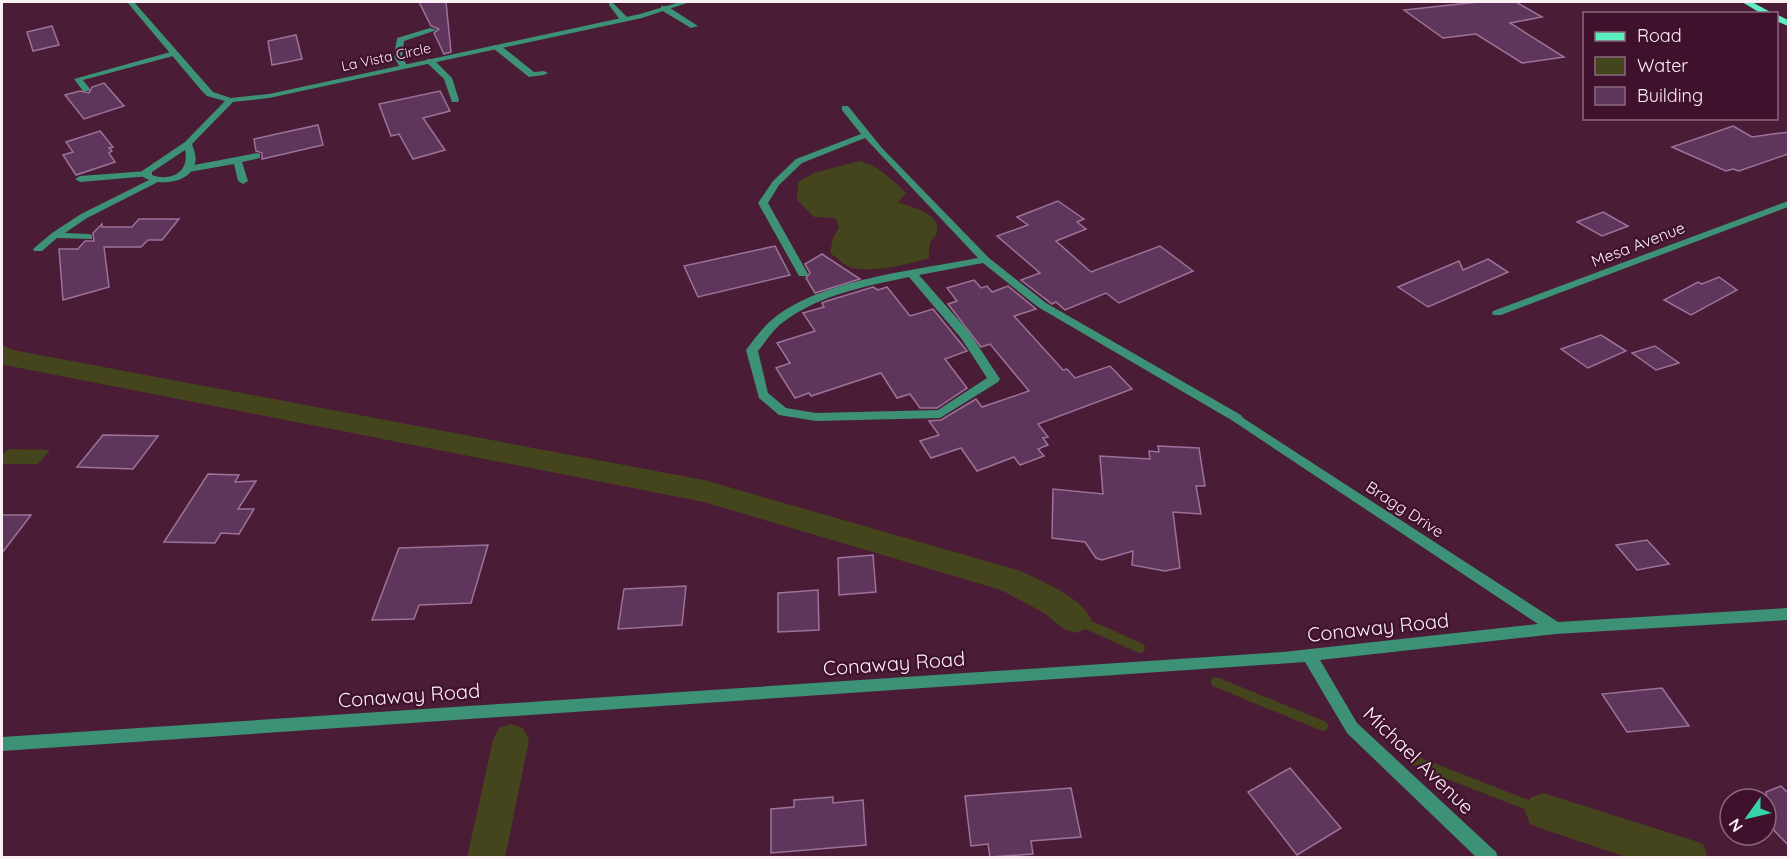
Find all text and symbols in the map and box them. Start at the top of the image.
legend [1583,12,1778,120]
text: Road [1637,24,1682,47]
street label: La Vista Circle [340,39,433,75]
text: Water [1637,54,1688,77]
text: Building [1637,84,1703,107]
street label: Mesa Avenue [1588,217,1688,271]
street label: Bragg Drive [1362,476,1448,542]
street label: Conaway Road [1306,607,1450,647]
street label: Conaway Road [822,646,966,680]
street label: Conaway Road [337,678,481,712]
street label: Michael Avenue [1358,701,1480,819]
north arrow [1718,787,1778,847]
text: N [1724,815,1747,836]

